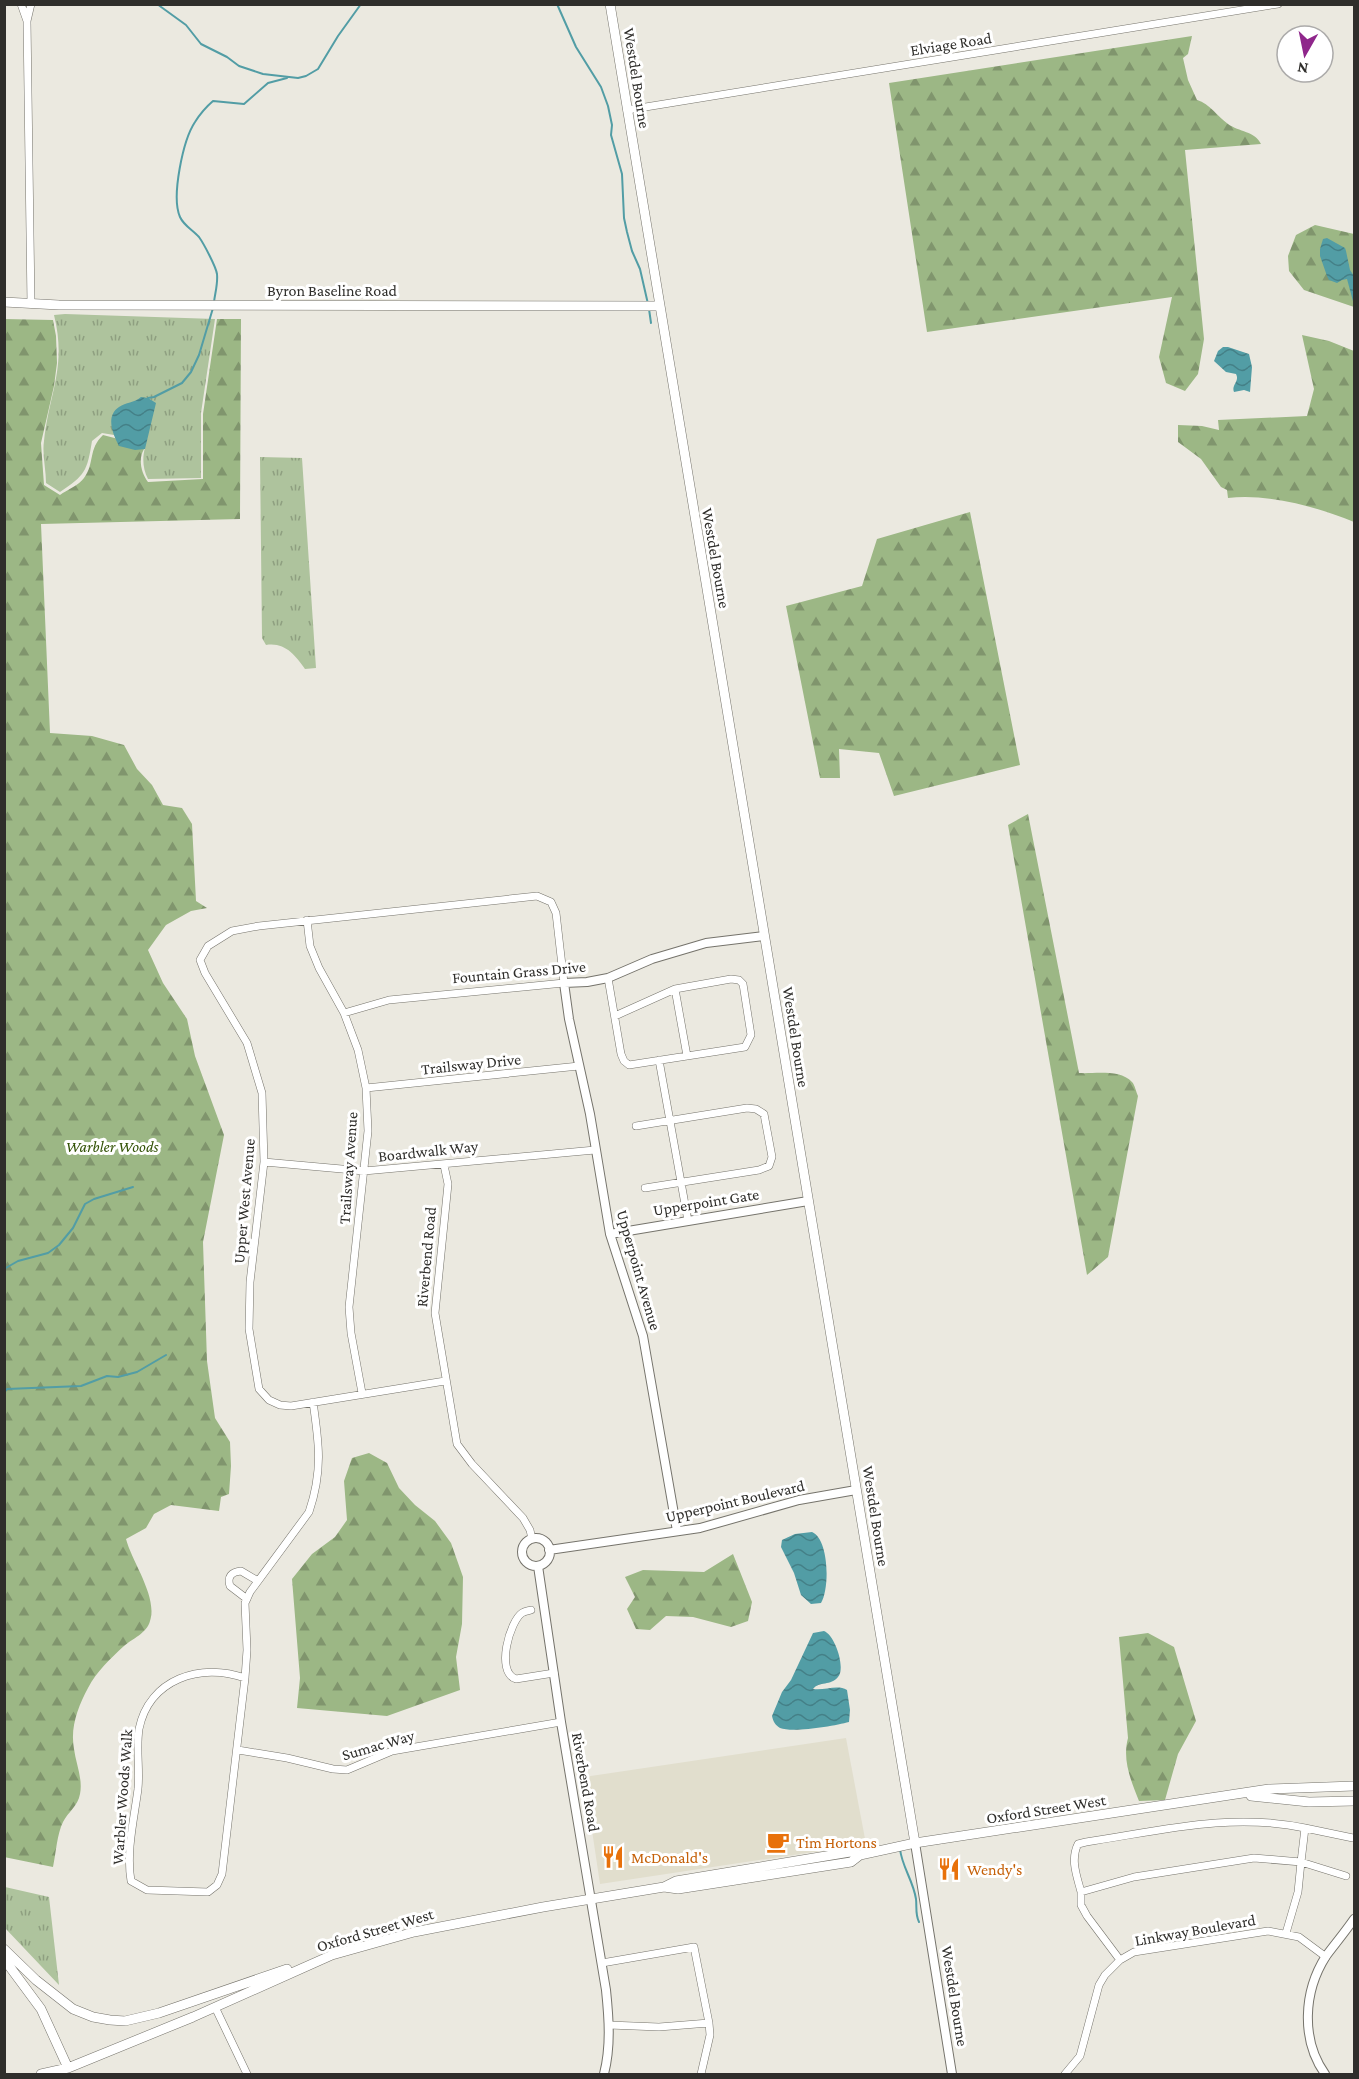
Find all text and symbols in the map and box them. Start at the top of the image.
north arrow [1275,24,1335,84]
street label: Westdel Bourne [621,26,653,130]
street label: Elviage Road [909,29,994,60]
text: N [1296,59,1309,78]
street label: Byron Baseline Road [267,282,398,300]
street label: Westdel Bourne [699,506,733,610]
street label: Fountain Grass Drive [451,958,587,986]
street label: Westdel Bourne [780,985,812,1089]
street label: Trailsway Drive [420,1050,522,1079]
street label: Trailsway Avenue [336,1111,361,1225]
street label: Boardwalk Way [377,1137,480,1166]
park label: Warbler Woods [66,1138,158,1155]
street label: Upper West Avenue [230,1138,259,1264]
street label: Upperpoint Gate [652,1185,760,1220]
street label: Riverbend Road [413,1206,439,1308]
street label: Upperpoint Avenue [613,1208,664,1332]
street label: Westdel Bourne [860,1464,892,1568]
street label: Upperpoint Boulevard [664,1477,807,1526]
street label: Sumac Way [340,1726,417,1764]
street label: Warbler Woods Walk [109,1728,135,1865]
street label: Riverbend Road [569,1731,603,1834]
street label: Oxford Street West [985,1791,1108,1827]
cafe icon: Tim Hortons [765,1829,791,1855]
place label: Tim Hortons [796,1834,877,1851]
restaurant icon: McDonald's [600,1844,626,1870]
place label: McDonald's [631,1849,708,1866]
restaurant icon: Wendy's [936,1856,962,1882]
place label: Wendy's [967,1861,1022,1879]
street label: Oxford Street West [315,1905,436,1955]
street label: Linkway Boulevard [1133,1911,1257,1950]
street label: Westdel Bourne [939,1944,971,2048]

